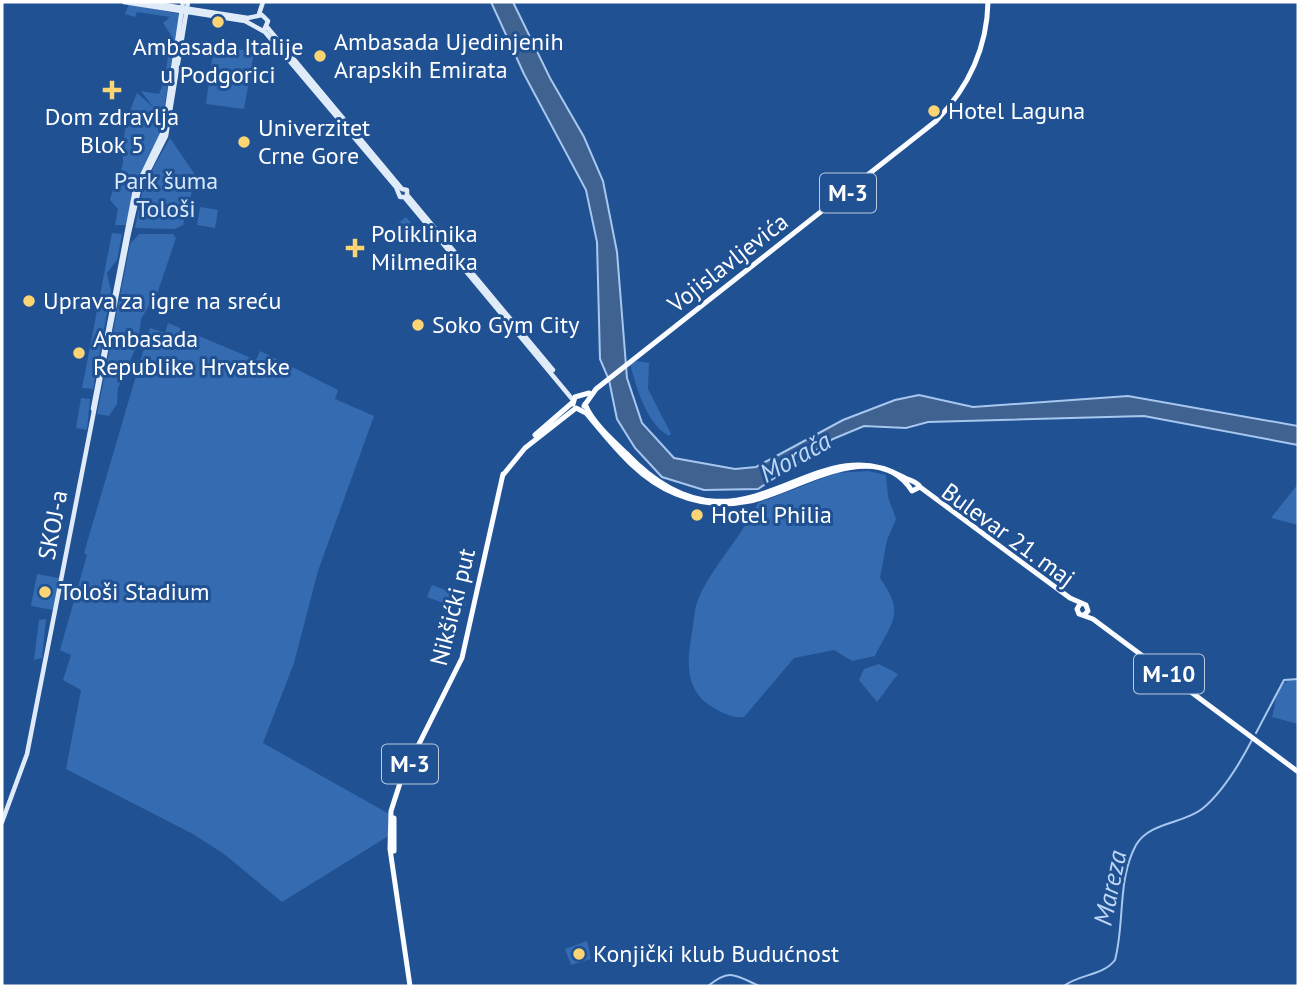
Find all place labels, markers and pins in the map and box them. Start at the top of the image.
marker: Ambasada Italije u Podgorici [210,14,226,30]
place label: Ambasada Ujedinjenih Arapskih Emirata [334,26,564,85]
place label: Ambasada Italije u Podgorici [133,31,303,90]
marker: Ambasada Ujedinjenih Arapskih Emirata [312,48,328,64]
marker: Dom zdravlja Blok 5 [102,80,122,100]
place label: Hotel Laguna [948,95,1085,126]
place label: Dom zdravlja Blok 5 [45,101,179,160]
marker: Hotel Laguna [926,103,942,119]
place label: Univerzitet Crne Gore [258,112,370,171]
marker: Univerzitet Crne Gore [236,134,252,150]
place label: Poliklinika Milmedika [371,218,478,277]
marker: Poliklinika Milmedika [345,238,365,258]
place label: Uprava za igre na sreću [43,285,281,316]
marker: Uprava za igre na sreću [21,293,37,309]
place label: Soko Gym City [432,309,579,340]
marker: Soko Gym City [410,317,426,333]
place label: Ambasada Republike Hrvatske [93,323,290,382]
marker: Ambasada Republike Hrvatske [71,345,87,361]
place label: Hotel Philia [711,499,832,530]
marker: Hotel Philia [689,507,705,523]
place label: Tološi Stadium [59,576,209,607]
marker: Tološi Stadium [37,584,53,600]
place label: Konjički klub Budućnost [593,938,839,969]
marker: Konjički klub Budućnost [571,946,587,962]

